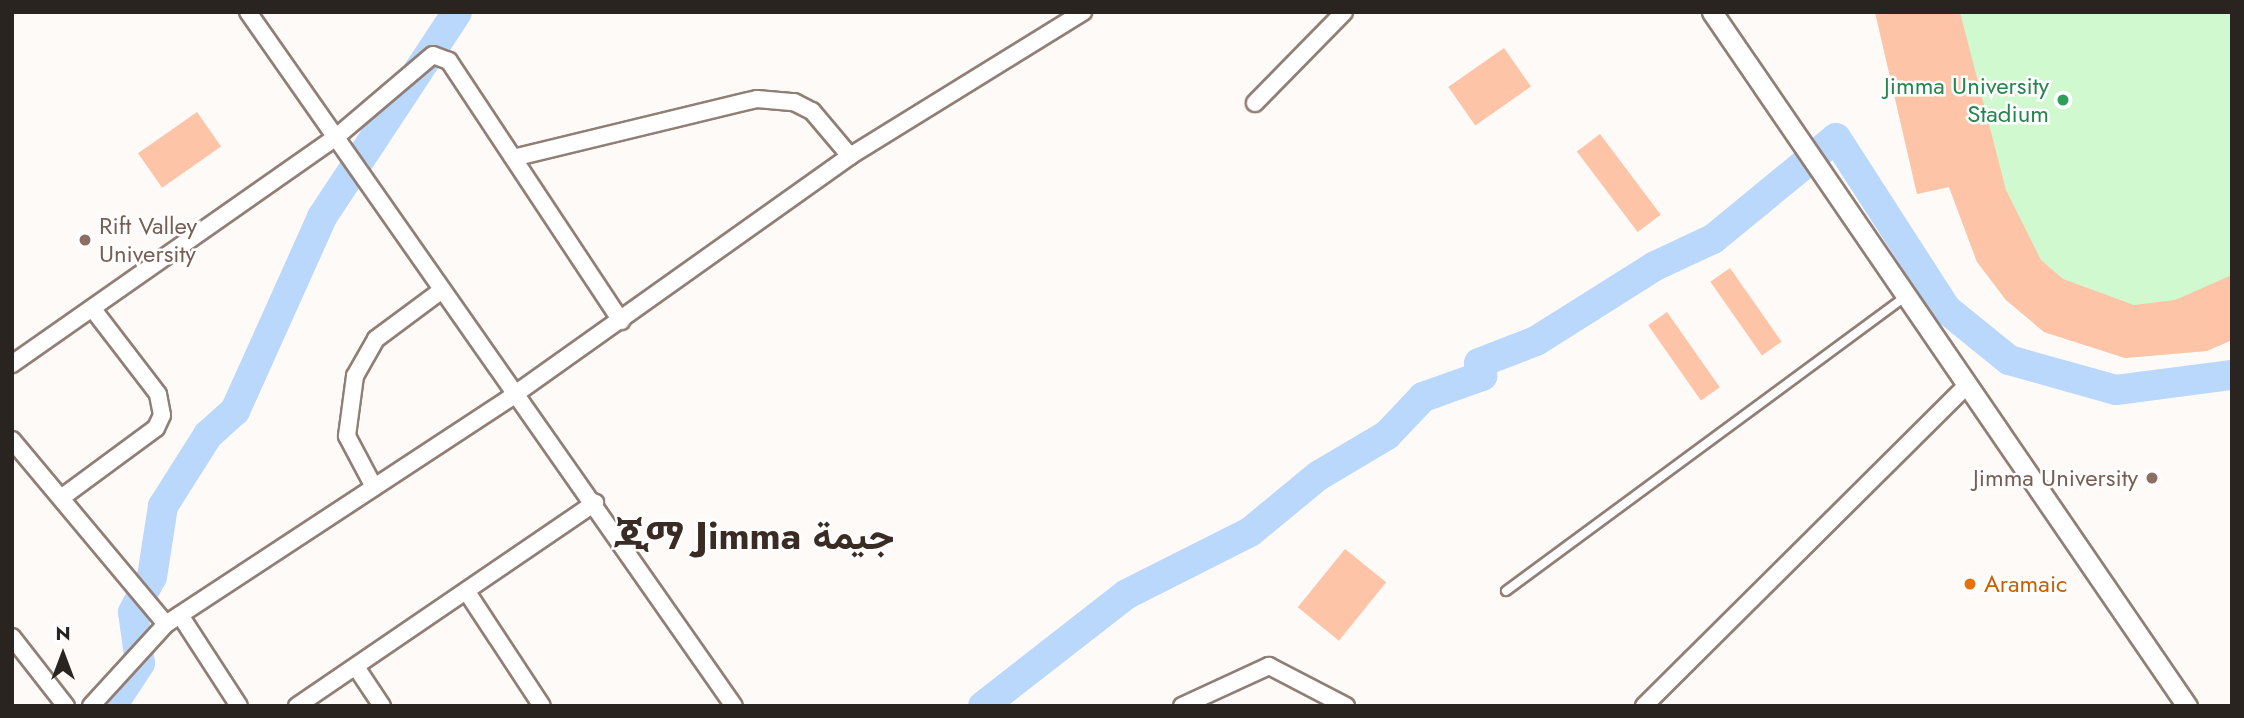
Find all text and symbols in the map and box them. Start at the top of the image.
place label: Jimma University Stadium [1884,72,2049,128]
marker: Jimma University Stadium [2055,92,2071,108]
place label: Rift Valley University [99,212,197,268]
marker: Rift Valley University [77,232,93,248]
place label: Jimma University [1973,464,2138,492]
marker: Jimma University [2144,470,2160,486]
district label: ጂማ Jimma جيمة [614,513,894,559]
place label: Aramaic [1984,570,2068,598]
marker: Aramaic [1962,576,1978,592]
north arrow [28,620,98,690]
text: N [55,620,71,647]

